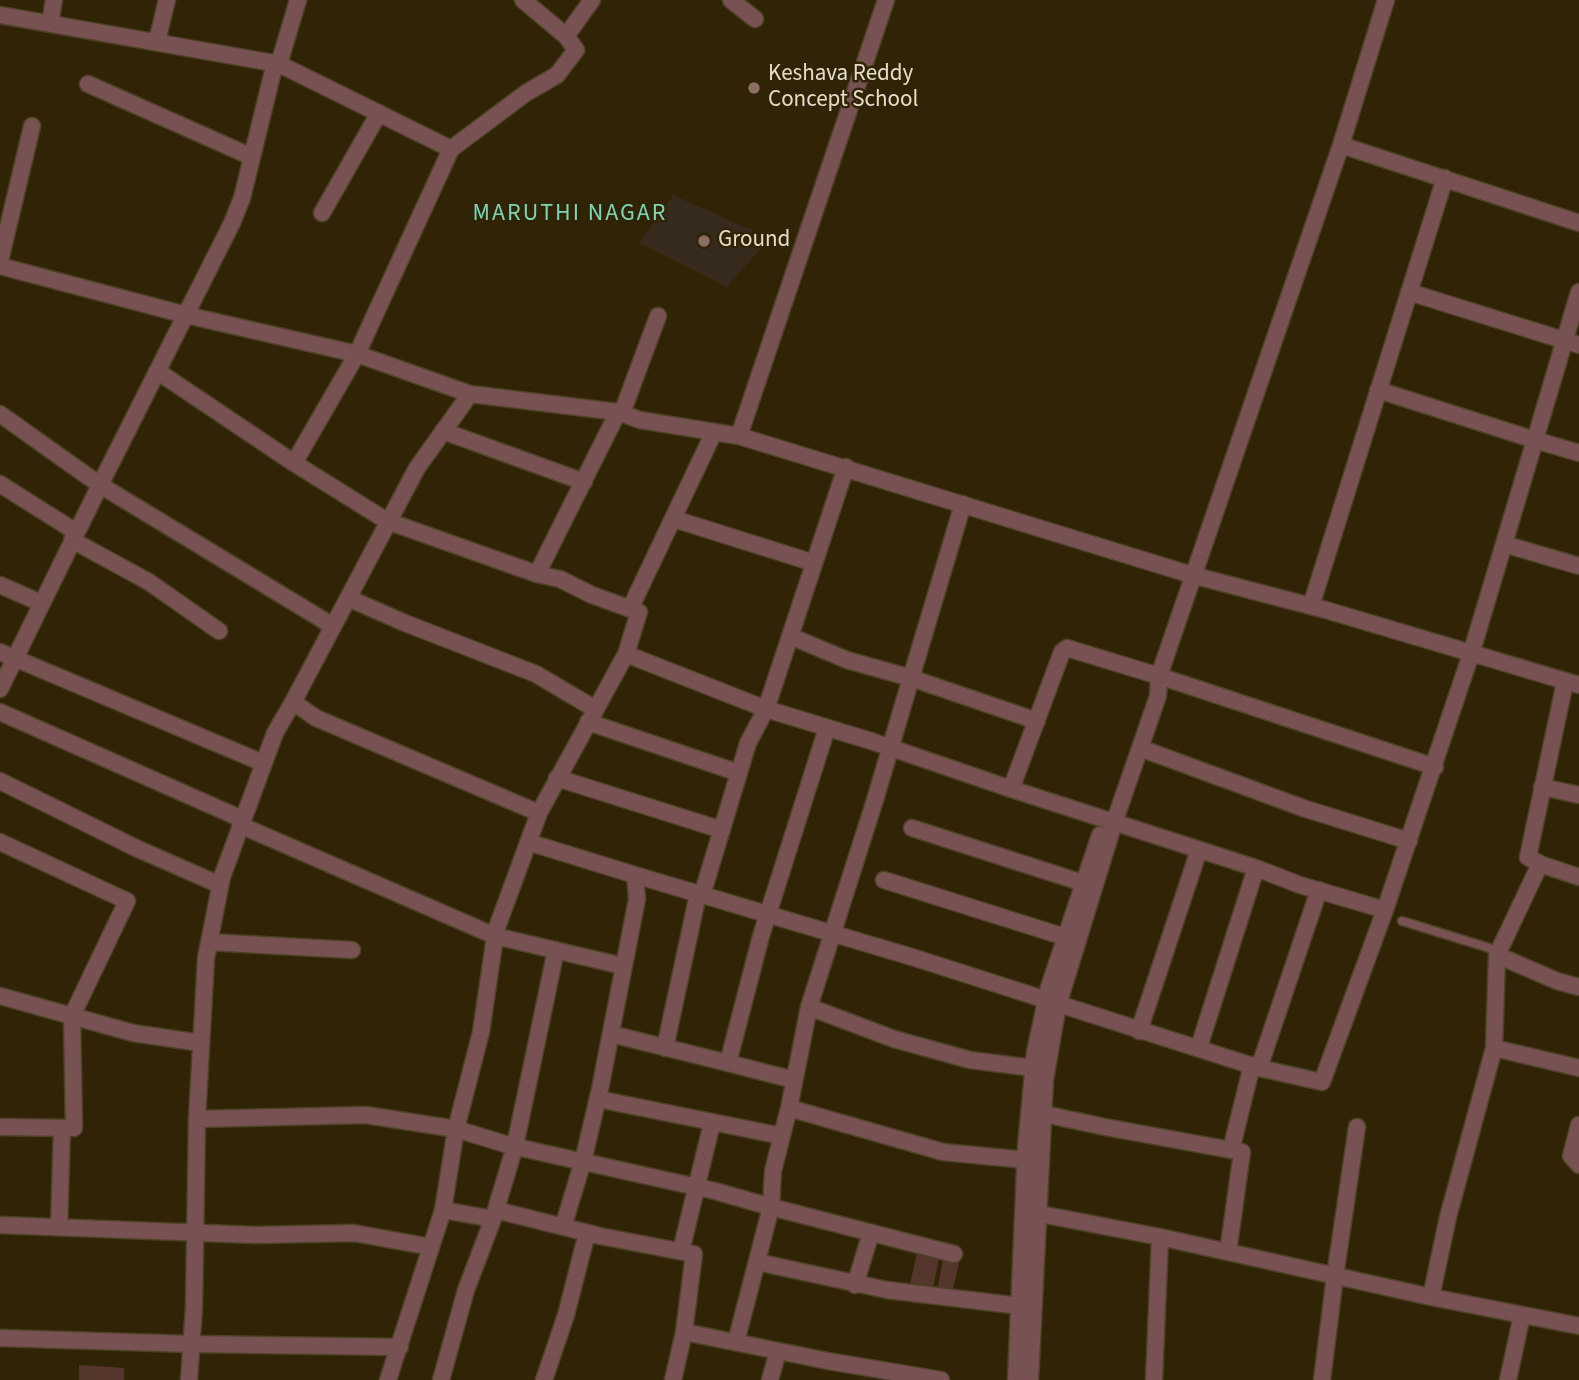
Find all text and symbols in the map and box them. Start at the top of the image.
place label: Keshava Reddy Concept School [768,61,918,115]
marker: Keshava Reddy Concept School [746,80,762,96]
district label: MARUTHI NAGAR [474,201,666,229]
place label: Ground [718,227,790,255]
marker: Ground [696,233,712,249]

